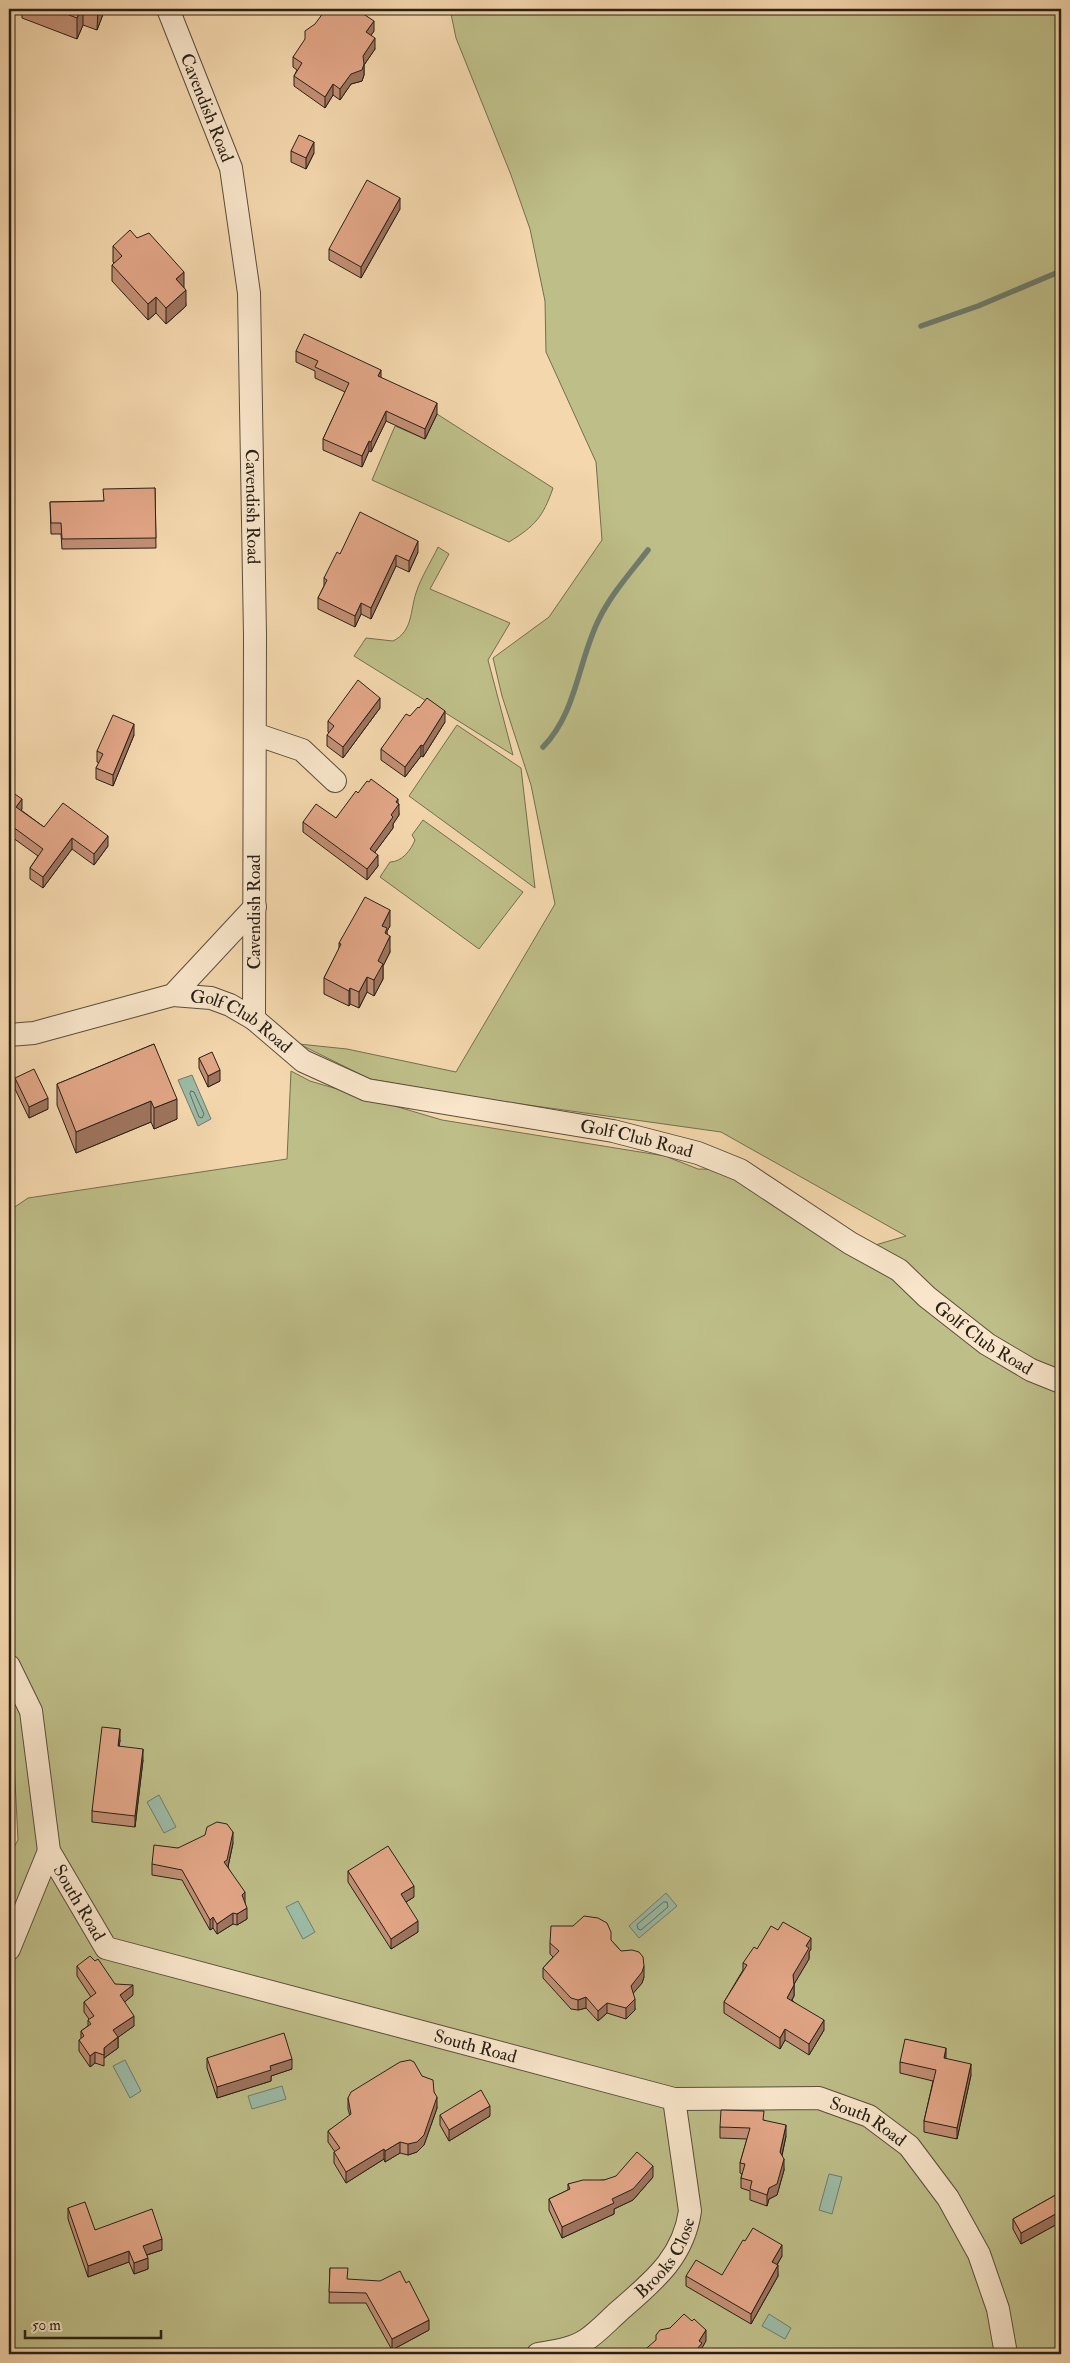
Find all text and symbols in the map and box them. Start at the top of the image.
street label: Cavendish Road [175,50,239,166]
street label: Cavendish Road [240,449,265,565]
street label: Cavendish Road [243,854,266,970]
street label: Golf Club Road [189,985,297,1058]
street label: Golf Club Road [579,1114,696,1163]
street label: Golf Club Road [929,1295,1037,1380]
street label: South Road [48,1860,111,1945]
street label: South Road [432,2024,519,2068]
street label: South Road [827,2091,911,2152]
street label: Brooks Close [630,2215,700,2303]
scale bar [25,2308,161,2340]
text: 50 m [32,2316,61,2335]

